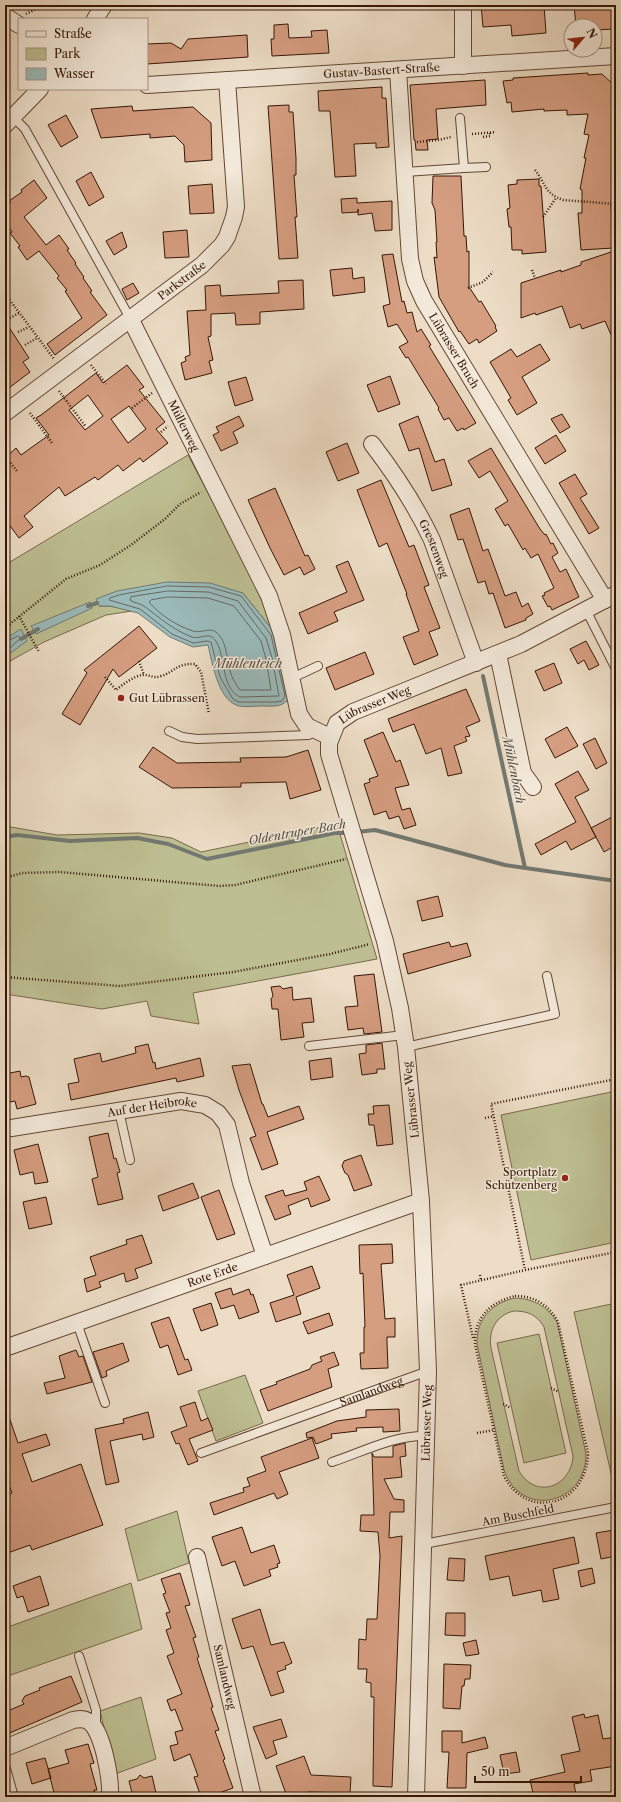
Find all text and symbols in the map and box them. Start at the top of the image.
legend [18,18,148,90]
north arrow [563,18,603,58]
text: Straße [54,26,92,41]
text: N [583,26,600,41]
text: Park [54,46,81,61]
street label: Gustav-Bastert-Straße [323,60,440,81]
text: Wasser [53,66,95,81]
street label: Parkstraße [155,258,209,303]
street label: Lübrasser Bruch [426,310,482,391]
street label: Müllerweg [165,397,203,454]
street label: Grestenweg [416,517,452,580]
water label: Mühlenteich [212,656,282,671]
street label: Lübrasser Weg [336,683,412,727]
place label: Gut Lübrassen [129,691,205,705]
marker: Gut Lübrassen [116,693,126,703]
water label: Mühlenbach [499,733,528,805]
water label: Oldentruper Bach [247,816,347,848]
street label: Lübrasser Weg [400,1061,422,1139]
street label: Auf der Heibroke [105,1094,198,1120]
place label: Sportplatz Schützenberg [485,1165,557,1192]
marker: Sportplatz Schützenberg [560,1173,570,1183]
street label: Rote Erde [185,1259,240,1290]
street label: Samlandweg [338,1374,405,1409]
street label: Lübrasser Weg [418,1384,435,1462]
street label: Am Buschfeld [480,1501,556,1529]
street label: Samlandweg [211,1643,239,1711]
scale bar [475,1758,581,1784]
text: 50 m [481,1764,510,1779]

